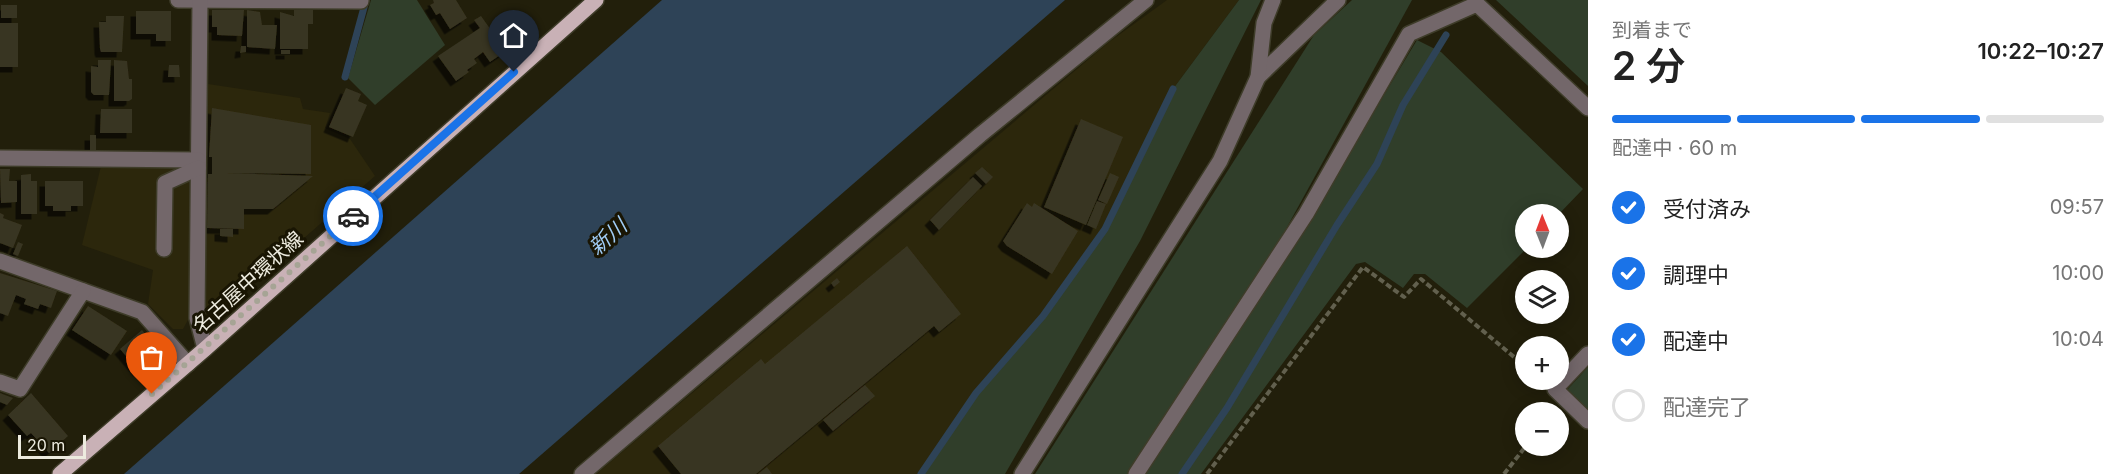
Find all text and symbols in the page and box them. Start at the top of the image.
pin [488,10,539,72]
text: 到着まで [1612,18,1692,42]
icon: home [497,19,530,52]
text: 10:22–10:27 [1978,38,2104,64]
text: 2 分 [1612,42,1685,89]
text: 配達中 · 60 m [1612,136,1737,160]
courier [323,186,383,246]
icon: check [1612,191,1645,224]
text: 09:57 [2050,195,2104,219]
text: 受付済み [1663,196,1751,222]
icon: car [337,200,370,233]
north arrow [1515,204,1569,258]
map controls [1515,204,1569,456]
water label: 新川 [584,212,633,260]
street label: 名古屋中環状線 [188,226,308,338]
icon: check [1612,257,1645,290]
text: 10:00 [2052,261,2104,285]
text: 調理中 [1663,262,1729,288]
button: layers [1515,270,1569,324]
icon: check [1612,323,1645,356]
text: 10:04 [2052,327,2104,351]
text: 配達中 [1663,328,1729,354]
pin [126,332,177,394]
button: + [1515,336,1569,390]
icon: bag [135,341,168,374]
text: 配達完了 [1663,394,1751,420]
button: − [1515,402,1569,456]
scale bar [18,432,86,460]
text: 20 m [27,435,65,455]

